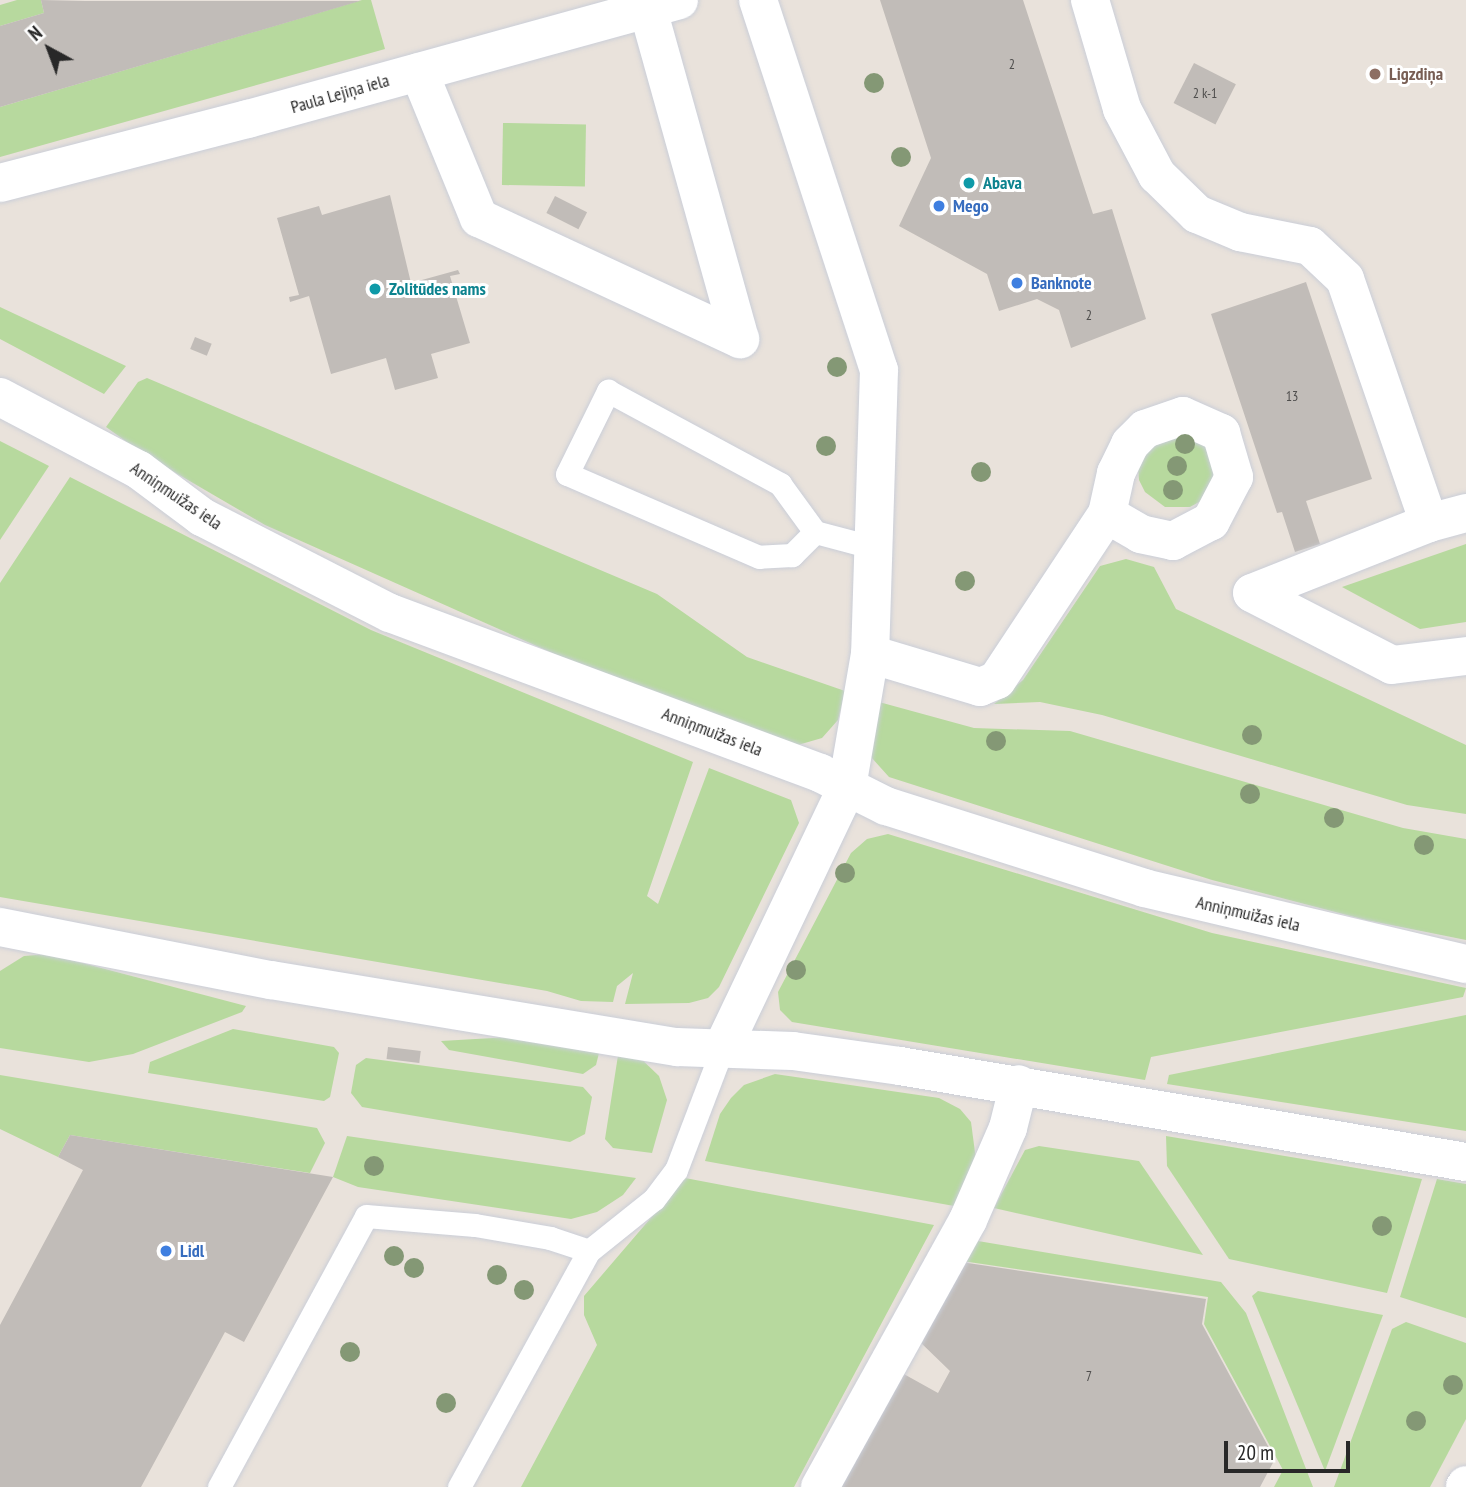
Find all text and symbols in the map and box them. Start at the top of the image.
north arrow [14,14,84,84]
text: N [23,21,47,46]
house number: 2 [1009,56,1015,72]
place label: Ligzdiņa [1389,63,1443,85]
marker: Ligzdiņa [1367,66,1383,82]
street label: Paula Lejiņa iela [288,70,392,118]
house number: 2 k-1 [1193,85,1217,101]
place label: Abava [983,172,1022,194]
marker: Abava [961,175,977,191]
place label: Mego [953,195,989,217]
marker: Mego [931,198,947,214]
place label: Banknote [1031,272,1092,294]
marker: Banknote [1009,275,1025,291]
place label: Zolitūdes nams [389,278,486,300]
marker: Zolitūdes nams [367,281,383,297]
house number: 2 [1086,307,1092,323]
house number: 13 [1286,388,1298,404]
street label: Anniņmuižas iela [126,457,226,535]
street label: Anniņmuižas iela [659,703,765,761]
street label: Anniņmuižas iela [1194,892,1302,936]
place label: Lidl [180,1240,204,1262]
marker: Lidl [158,1243,174,1259]
house number: 7 [1086,1368,1092,1384]
scale bar [1228,1428,1354,1472]
text: 20 m [1237,1439,1274,1466]

